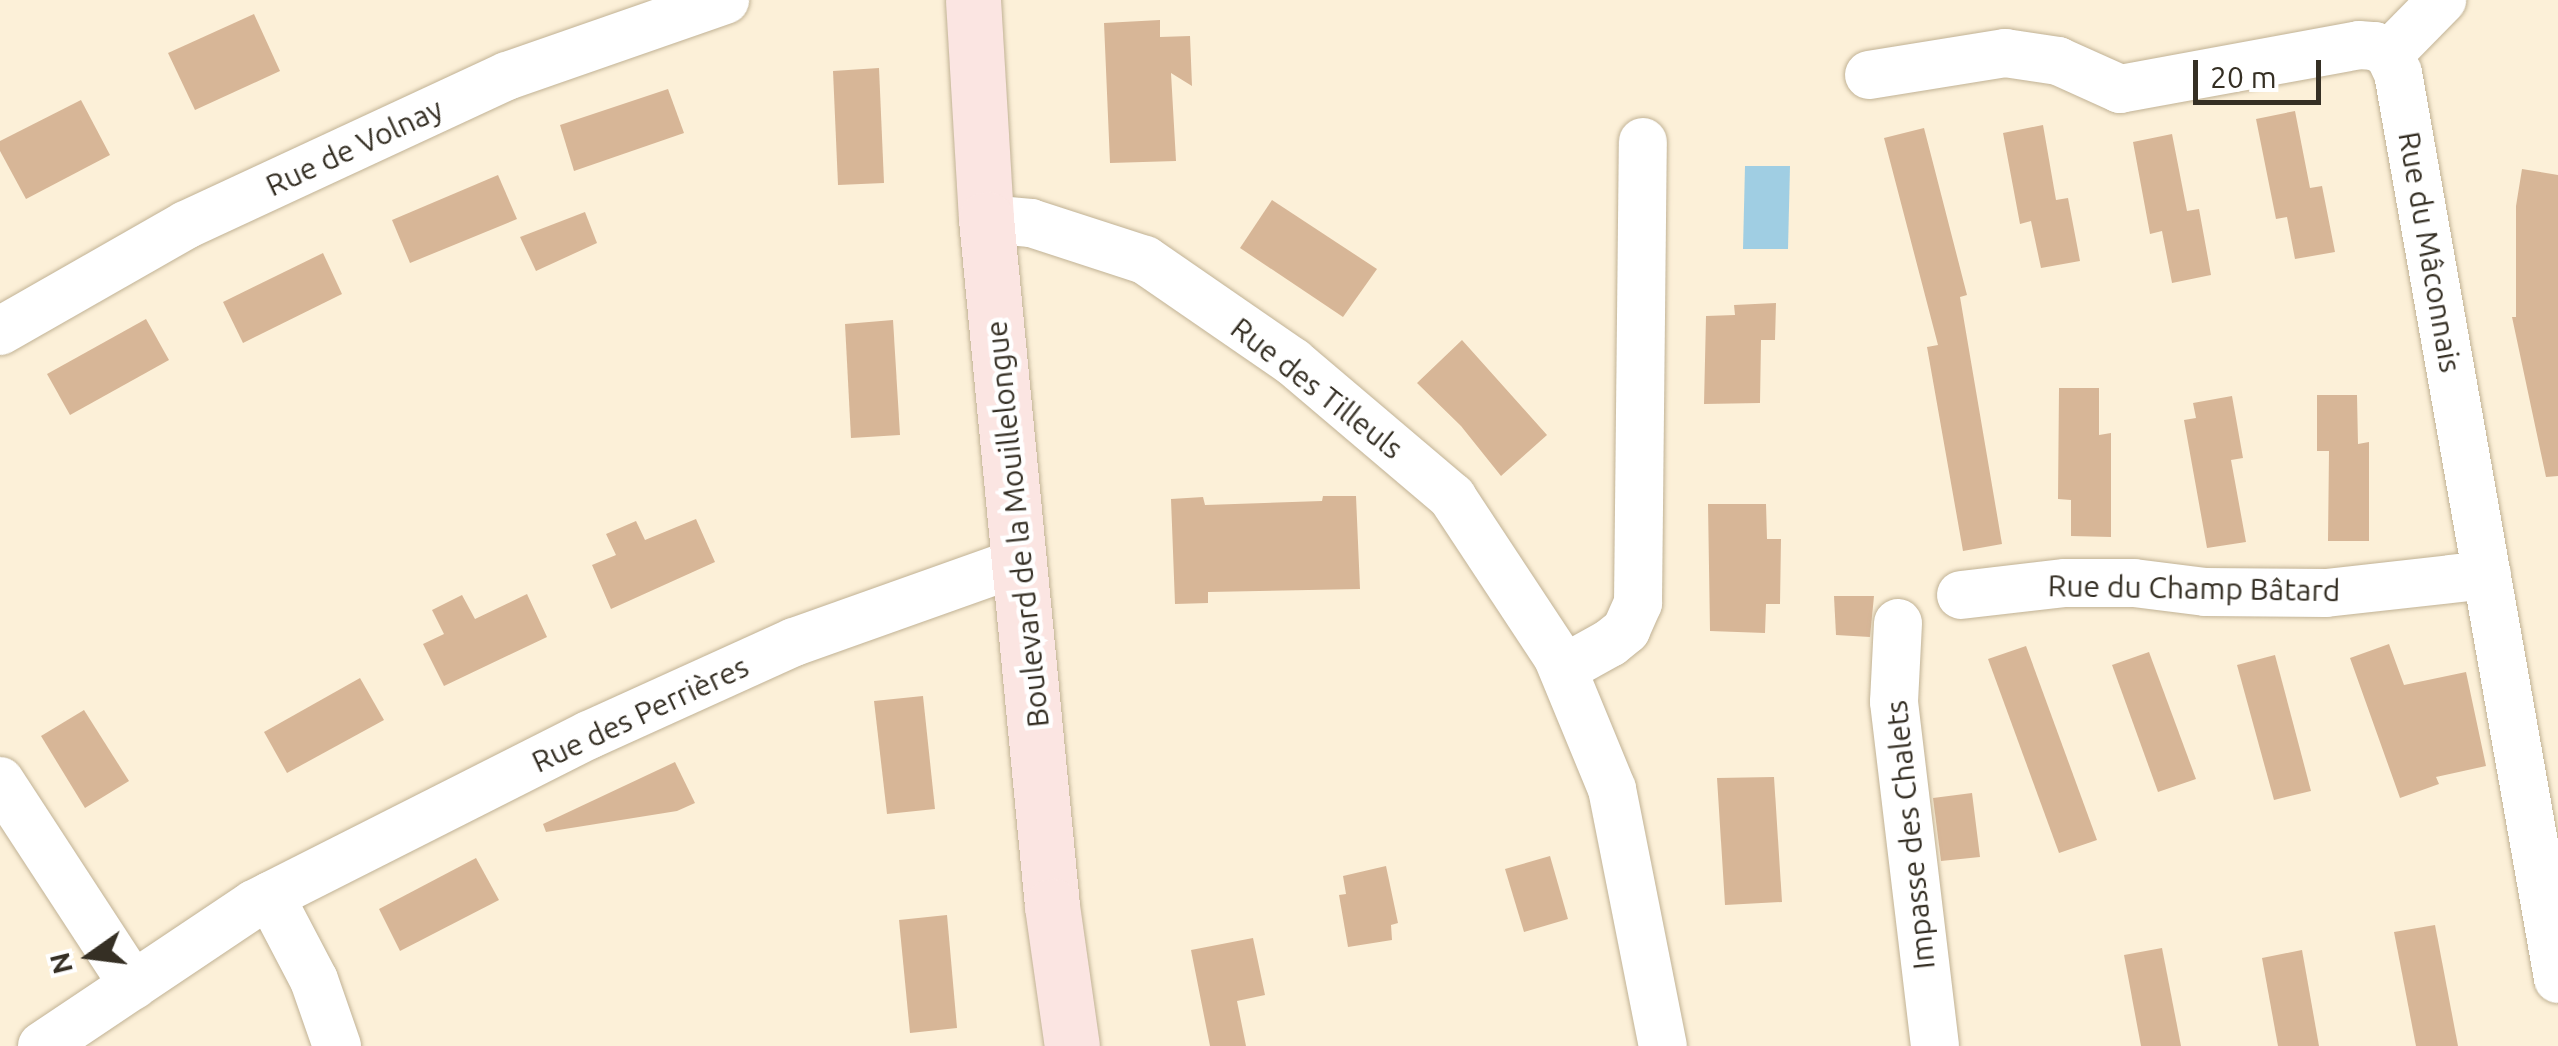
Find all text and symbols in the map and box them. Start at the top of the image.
scale bar [2198,40,2326,102]
text: 20 m [2210,60,2277,94]
street label: Rue de Volnay [260,90,448,204]
street label: Rue du Mâconnais [2391,129,2469,375]
street label: Rue des Tilleuls [1224,310,1410,466]
street label: Boulevard de la Mouillelongue [978,319,1056,729]
street label: Rue du Champ Bâtard [2047,567,2341,609]
street label: Rue des Perrières [526,648,754,780]
street label: Impasse des Chalets [1878,699,1942,971]
north arrow [40,906,140,1006]
text: N [43,950,78,977]

